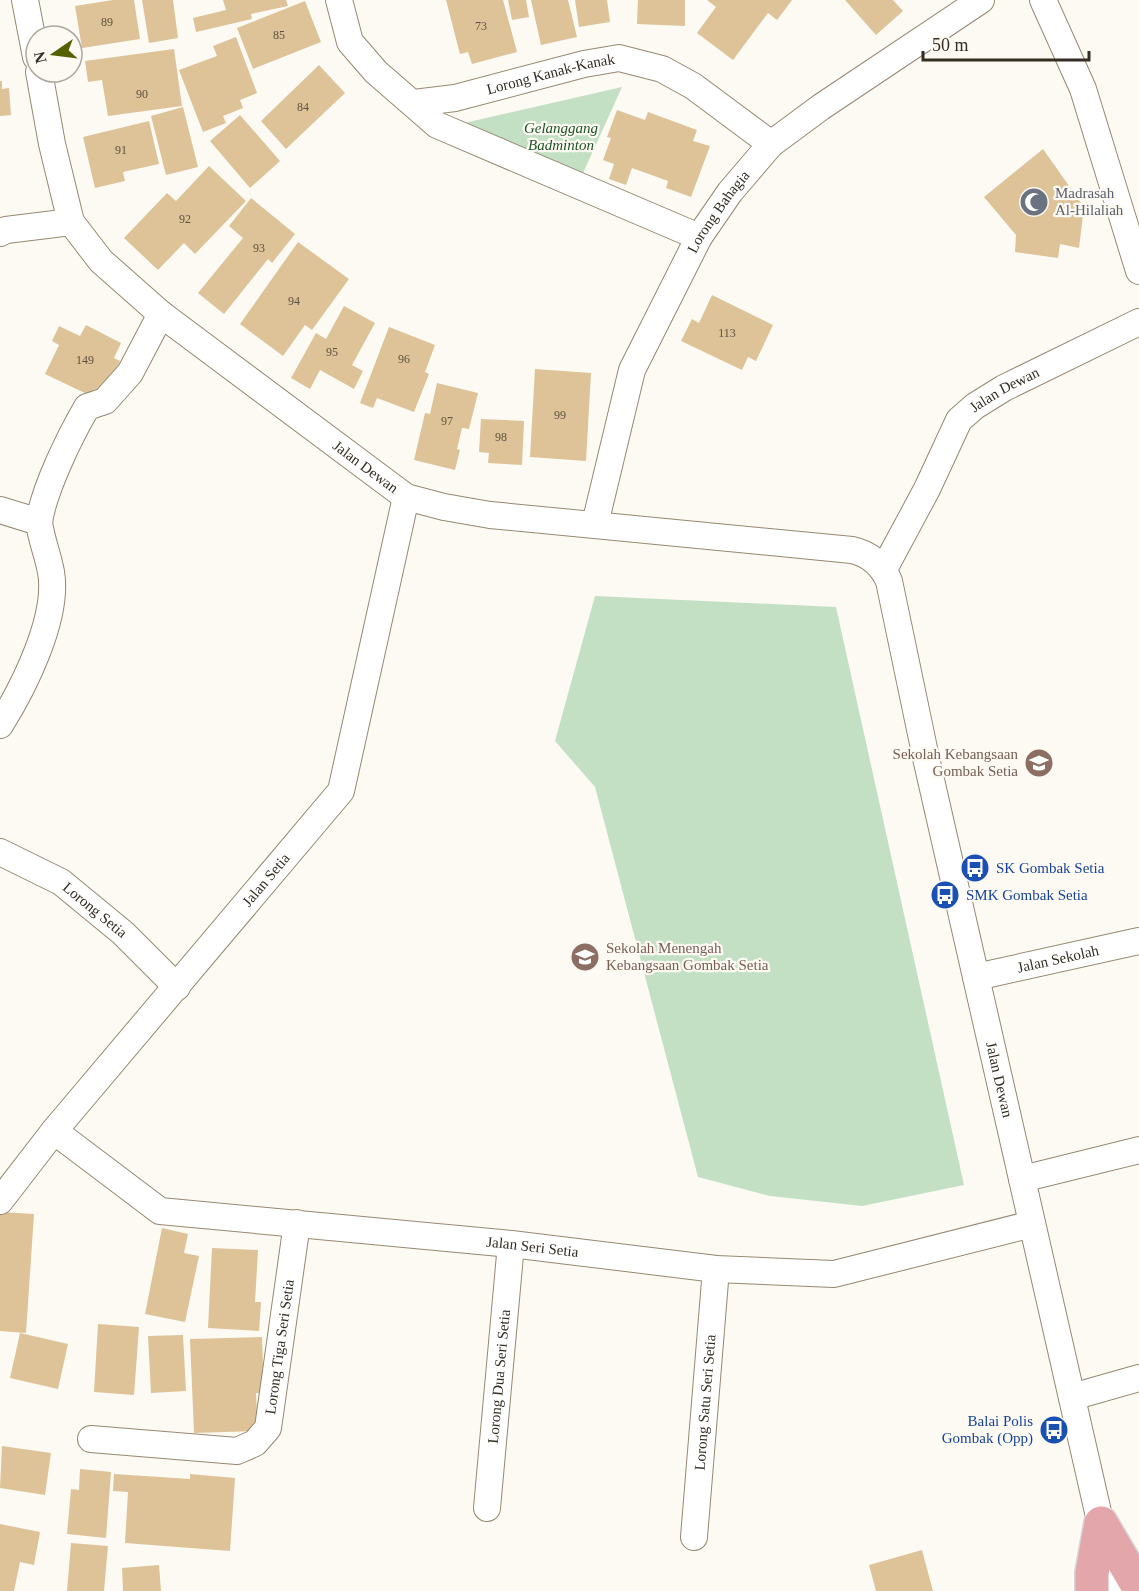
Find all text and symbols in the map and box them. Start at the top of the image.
house number: 89 [101,15,113,29]
house number: 73 [475,19,487,33]
north arrow [24,24,84,84]
scale bar [923,24,1090,62]
house number: 85 [273,28,285,42]
text: 50 m [932,35,969,55]
text: N [30,49,50,65]
street label: Lorong Kanak-Kanak [485,51,616,97]
house number: 90 [136,87,148,101]
house number: 84 [297,100,309,114]
park label: Gelanggang Badminton [524,120,599,153]
house number: 91 [115,143,127,157]
street label: Lorong Bahagia [684,167,753,256]
place label: Madrasah Al-Hilaliah [1055,185,1124,218]
mosque icon: Madrasah Al-Hilaliah [1018,186,1050,218]
house number: 92 [179,212,191,226]
house number: 93 [253,241,265,255]
house number: 94 [288,294,300,308]
house number: 113 [718,326,736,340]
house number: 95 [326,345,338,359]
house number: 96 [398,352,410,366]
house number: 149 [76,353,94,367]
street label: Jalan Dewan [966,364,1042,415]
house number: 99 [554,408,566,422]
house number: 97 [441,414,453,428]
house number: 98 [495,430,507,444]
street label: Jalan Dewan [330,437,402,497]
place label: Sekolah Kebangsaan Gombak Setia [893,746,1018,779]
school or university icon: Sekolah Kebangsaan Gombak Setia [1023,747,1055,779]
street label: Jalan Setia [239,850,293,910]
bus stop icon: SK Gombak Setia [959,852,991,884]
place label: SK Gombak Setia [996,860,1105,876]
street label: Lorong Setia [60,879,130,941]
bus stop icon: SMK Gombak Setia [929,879,961,911]
place label: SMK Gombak Setia [966,887,1088,903]
place label: Sekolah Menengah Kebangsaan Gombak Setia [606,940,769,973]
school or university icon: Sekolah Menengah Kebangsaan Gombak Setia [569,941,601,973]
street label: Jalan Sekolah [1016,942,1101,976]
street label: Jalan Dewan [983,1040,1016,1119]
street label: Jalan Seri Setia [486,1234,580,1260]
street label: Lorong Tiga Seri Setia [262,1278,297,1415]
street label: Lorong Dua Seri Setia [485,1308,513,1444]
street label: Lorong Satu Seri Setia [691,1334,719,1471]
place label: Balai Polis Gombak (Opp) [942,1413,1033,1447]
bus stop icon: Balai Polis Gombak (Opp) [1038,1414,1070,1446]

